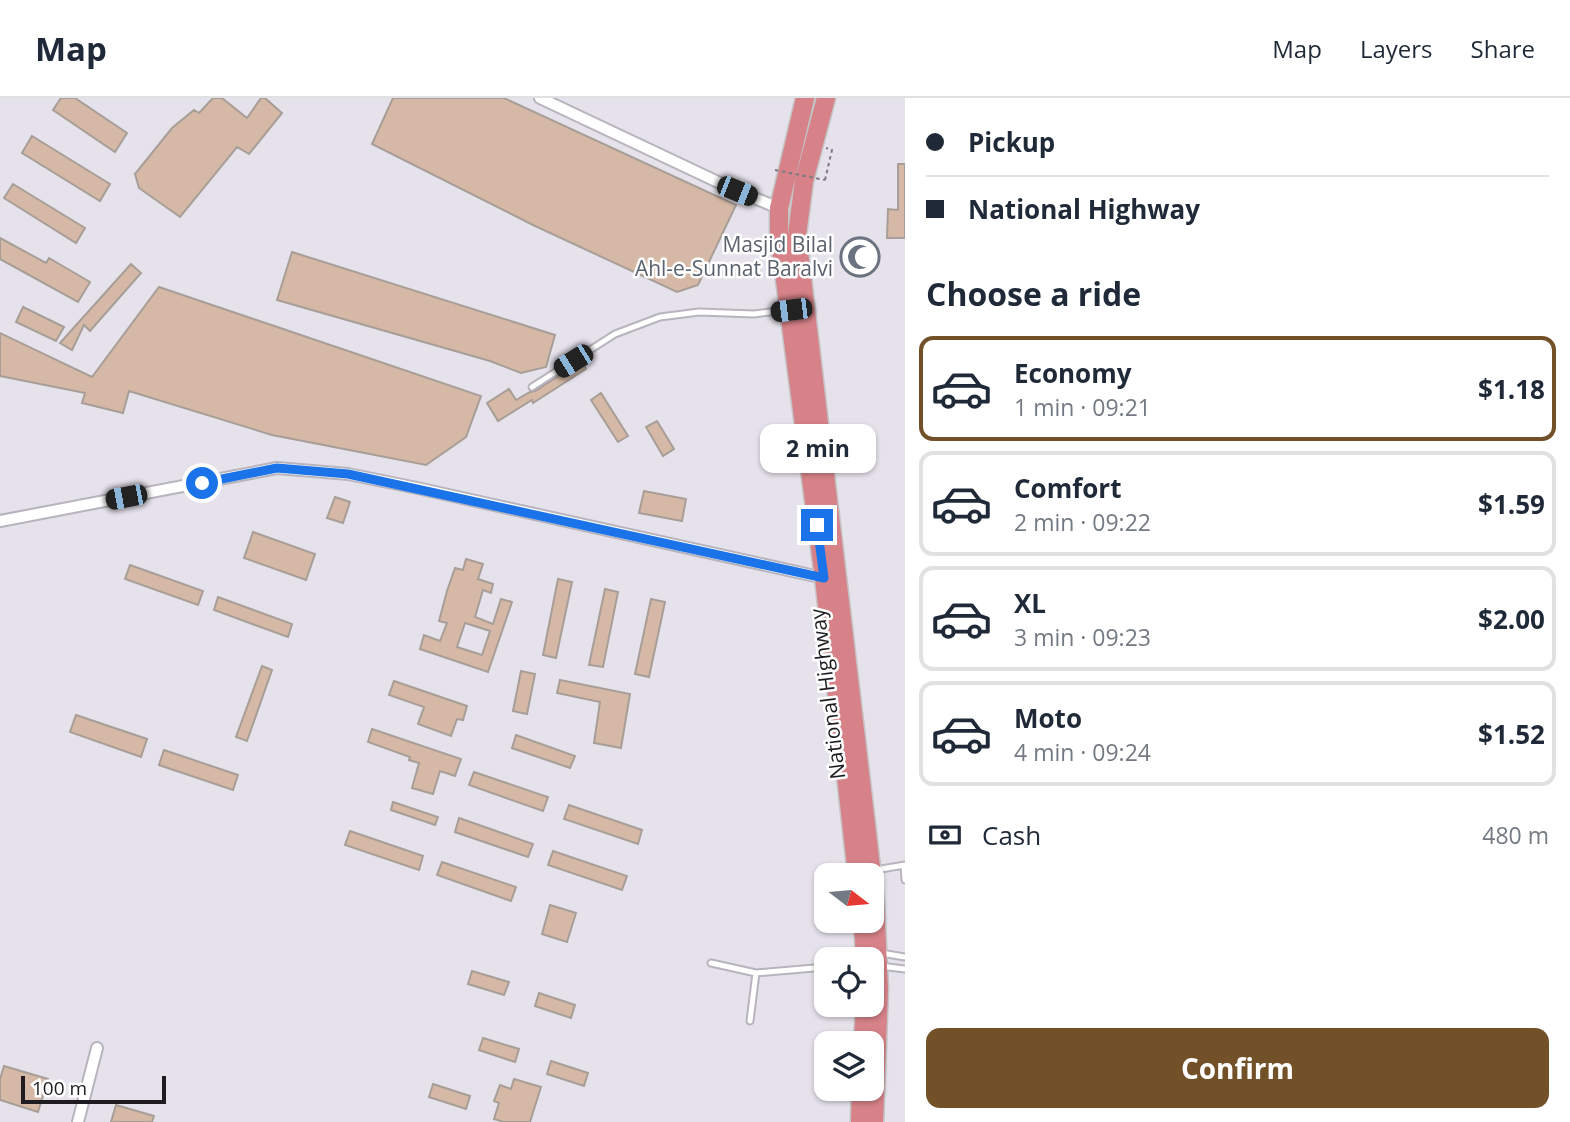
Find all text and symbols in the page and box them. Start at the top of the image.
text: Map [35,26,107,71]
text: Map [1272,32,1322,65]
text: Layers [1360,32,1433,65]
text: Share [1471,32,1535,65]
text: Pickup [968,124,1055,160]
car [714,173,761,209]
text: National Highway [968,191,1200,227]
place label: Masjid Bilal Ahl-e-Sunnat Baralvi [635,230,833,282]
mosque icon: Masjid Bilal Ahl-e-Sunnat Baralvi [839,236,881,278]
text: Choose a ride [926,272,1141,315]
car [769,297,814,323]
car [550,341,597,381]
text: Economy [1014,355,1132,391]
icon: car [930,357,993,420]
text: $1.18 [1478,371,1545,407]
text: 1 min · 09:21 [1014,391,1151,423]
callout: 2 min [759,424,875,472]
text: 2 min [786,432,850,464]
route start [186,467,218,499]
text: Comfort [1014,470,1121,506]
icon: car [930,472,993,535]
car [104,483,149,511]
text: $1.59 [1478,486,1545,522]
text: 2 min · 09:22 [1014,506,1151,538]
route end [801,509,833,541]
text: XL [1014,585,1046,621]
icon: car [930,587,993,650]
text: $2.00 [1478,601,1545,637]
street label: National Highway [803,607,851,781]
text: 3 min · 09:23 [1014,621,1151,653]
text: Moto [1014,700,1082,736]
icon: car [930,702,993,765]
text: $1.52 [1478,716,1545,752]
text: 4 min · 09:24 [1014,736,1151,768]
icon: cash [926,816,964,854]
text: Cash [982,817,1041,853]
text: 480 m [1482,819,1549,851]
north arrow [814,863,884,933]
map controls [814,863,884,1101]
button: locate [814,947,884,1017]
button: Confirm [926,1028,1549,1108]
button: layers [814,1031,884,1101]
scale bar [21,1073,166,1105]
text: 100 m [32,1075,87,1101]

